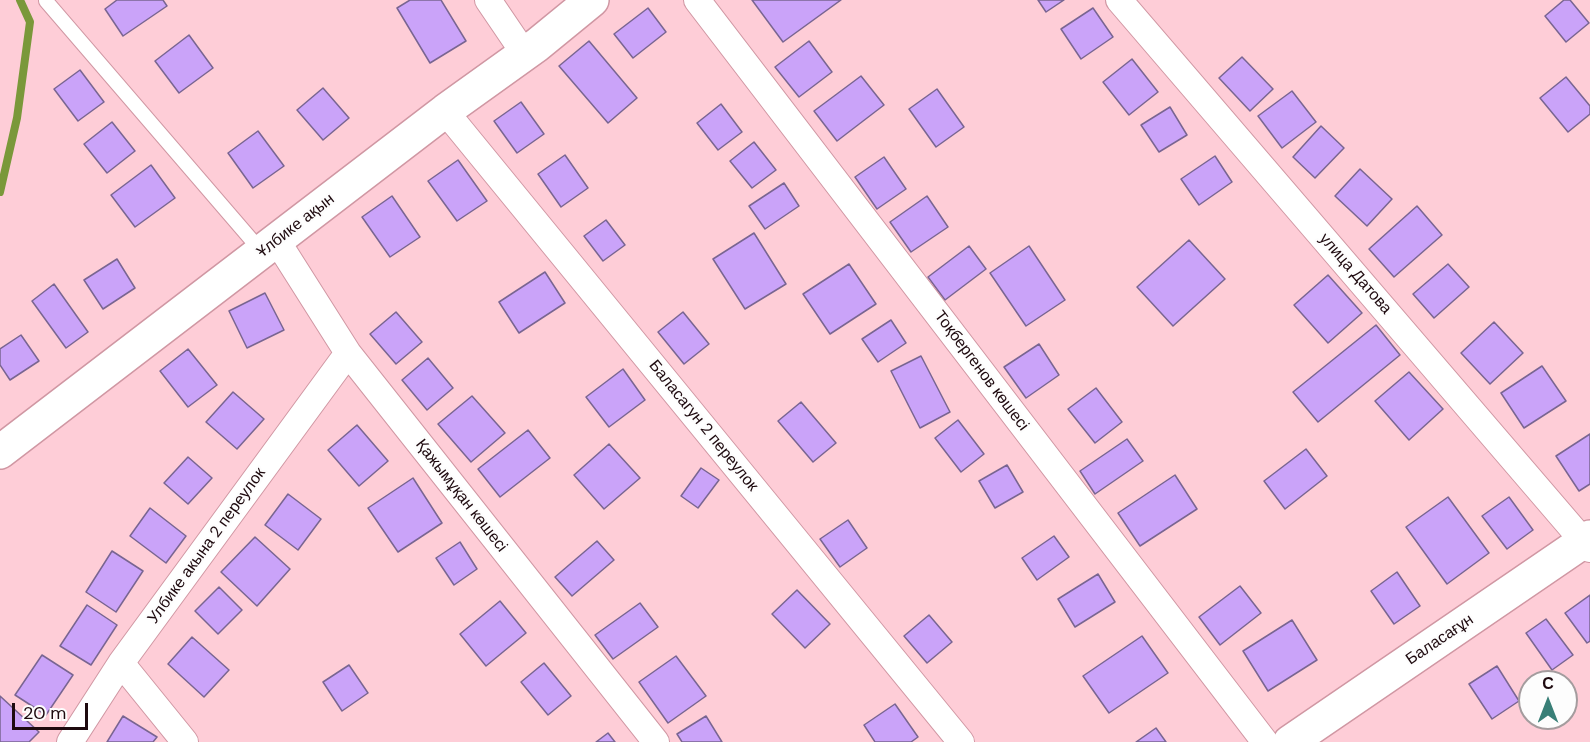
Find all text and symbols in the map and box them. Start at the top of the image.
street label: Ұлбике ақын [253,190,339,262]
street label: улица Датова [1315,230,1395,318]
street label: Тоқбергенов көшесі [930,307,1032,435]
street label: Баласагун 2 переулок [644,357,762,495]
street label: Қажымұқан көшесі [411,436,511,556]
street label: Улбике акына 2 переулок [144,464,270,628]
street label: Баласағұн [1403,610,1477,670]
north arrow [1518,670,1578,730]
text: С [1542,673,1554,694]
scale bar [15,691,92,729]
text: 20 m [23,701,66,725]

